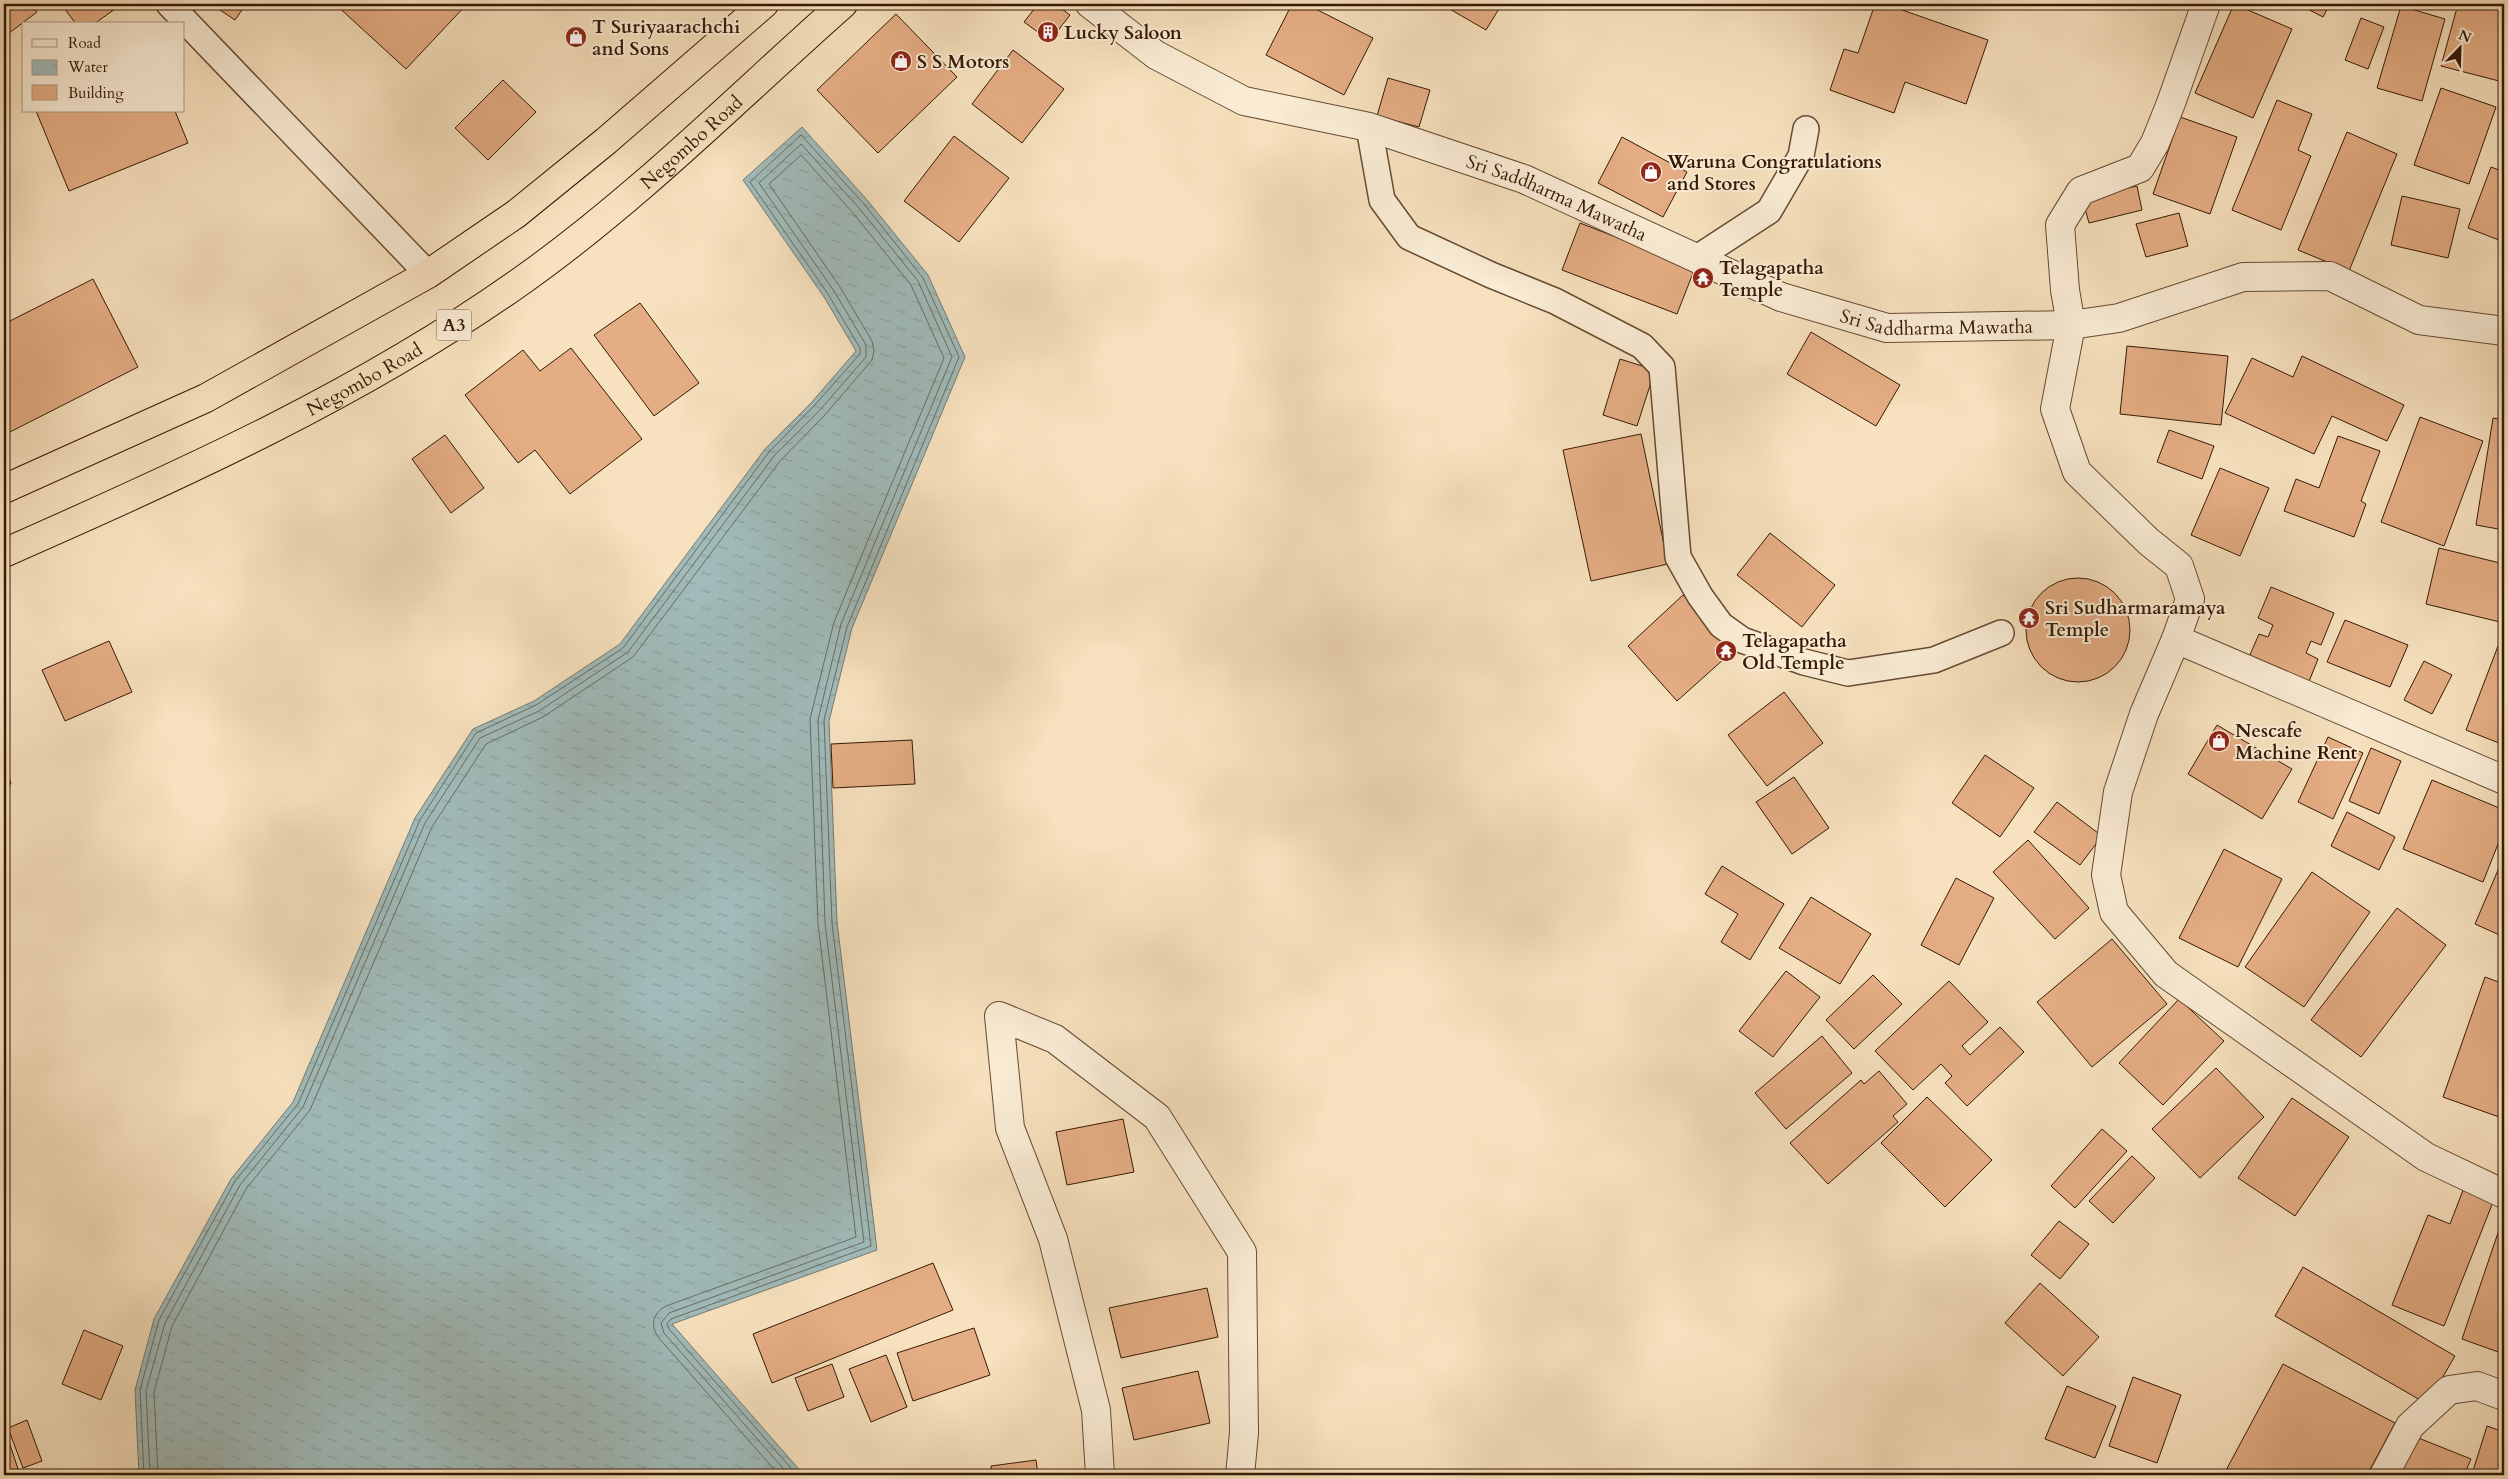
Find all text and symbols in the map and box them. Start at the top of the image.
place label: T Suriyaarachchi and Sons [592,14,740,62]
building icon: Lucky Saloon [1036,20,1060,44]
place label: Lucky Saloon [1064,20,1183,46]
legend [22,22,185,112]
north arrow [2436,22,2486,72]
shop icon: T Suriyaarachchi and Sons [564,25,588,49]
text: N [2456,25,2474,48]
text: Road [68,33,101,53]
shop icon: S S Motors [889,49,913,73]
place label: S S Motors [917,49,1009,75]
text: Water [67,57,109,77]
text: Building [68,83,124,103]
street label: Negombo Road [635,90,748,195]
street label: Sri Saddharma Mawatha [1463,149,1651,248]
place label: Waruna Congratulations and Stores [1666,149,1882,197]
shop icon: Waruna Congratulations and Stores [1639,160,1663,184]
place label: Telagapatha Temple [1719,255,1824,303]
temple icon: Telagapatha Temple [1691,266,1715,290]
street label: Sri Saddharma Mawatha [1837,303,2033,342]
road number: A3 [436,310,472,340]
street label: Negombo Road [302,337,427,423]
place label: Sri Sudharmaramaya Temple [2045,595,2226,643]
temple icon: Sri Sudharmaramaya Temple [2017,606,2041,630]
place label: Telagapatha Old Temple [1742,628,1847,676]
temple icon: Telagapatha Old Temple [1714,639,1738,663]
place label: Nescafe Machine Rent [2235,718,2358,766]
shop icon: Nescafe Machine Rent [2207,729,2231,753]

